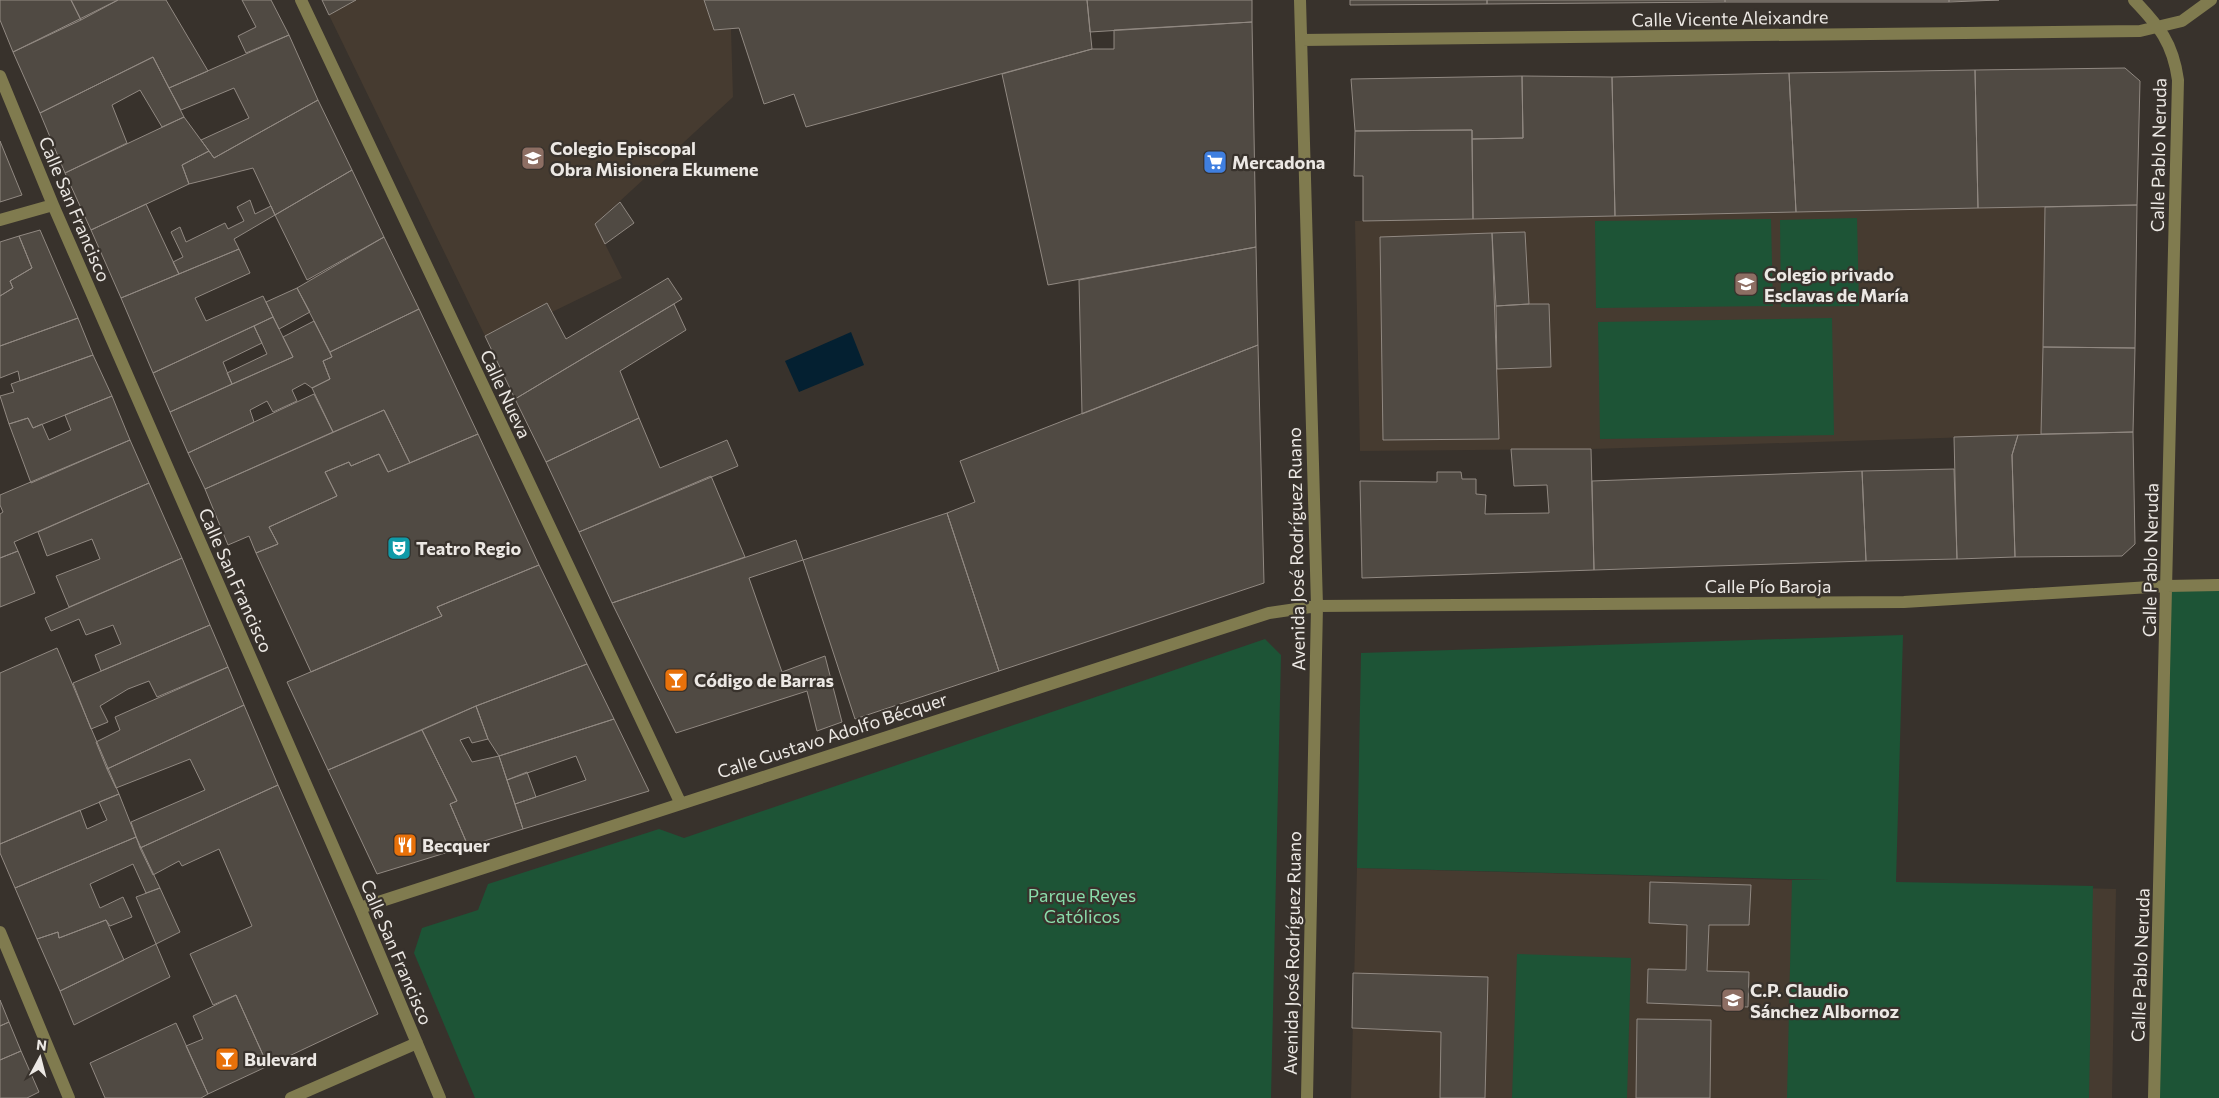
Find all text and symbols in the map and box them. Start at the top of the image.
street label: Calle Vicente Aleixandre [1631,5,1829,31]
street label: Calle Pablo Neruda [2146,78,2170,232]
street label: Calle San Francisco [34,133,116,285]
place label: Colegio Episcopal Obra Misionera Ekumene [550,137,758,180]
school or university icon: Colegio Episcopal Obra Misionera Ekumene [520,145,546,171]
supermarket icon: Mercadona [1202,149,1228,175]
place label: Mercadona [1232,151,1325,173]
place label: Colegio privado Esclavas de María [1764,263,1909,306]
school or university icon: Colegio privado Esclavas de María [1733,271,1759,297]
street label: Calle Nueva [476,346,536,442]
street label: Avenida José Rodríguez Ruano [1283,427,1309,671]
street label: Calle Pablo Neruda [2138,483,2162,637]
street label: Calle San Francisco [194,504,278,656]
theatre icon: Teatro Regio [386,535,412,561]
place label: Teatro Regio [416,537,521,559]
street label: Calle Pío Baroja [1705,575,1831,597]
bar icon: Código de Barras [663,667,689,693]
place label: Código de Barras [694,669,834,691]
street label: Calle Gustavo Adolfo Bécquer [714,687,950,783]
street label: Avenida José Rodríguez Ruano [1279,831,1305,1075]
restaurant icon: Becquer [392,832,418,858]
place label: Becquer [422,834,490,856]
street label: Calle San Francisco [356,876,438,1028]
park label: Parque Reyes Católicos [1028,884,1136,927]
street label: Calle Pablo Neruda [2126,888,2154,1042]
place label: C.P. Claudio Sánchez Albornoz [1750,979,1899,1022]
school or university icon: C.P. Claudio Sánchez Albornoz [1720,987,1746,1013]
north arrow [15,1033,65,1083]
text: N [35,1036,48,1054]
bar icon: Bulevard [214,1046,240,1072]
place label: Bulevard [244,1048,317,1070]

